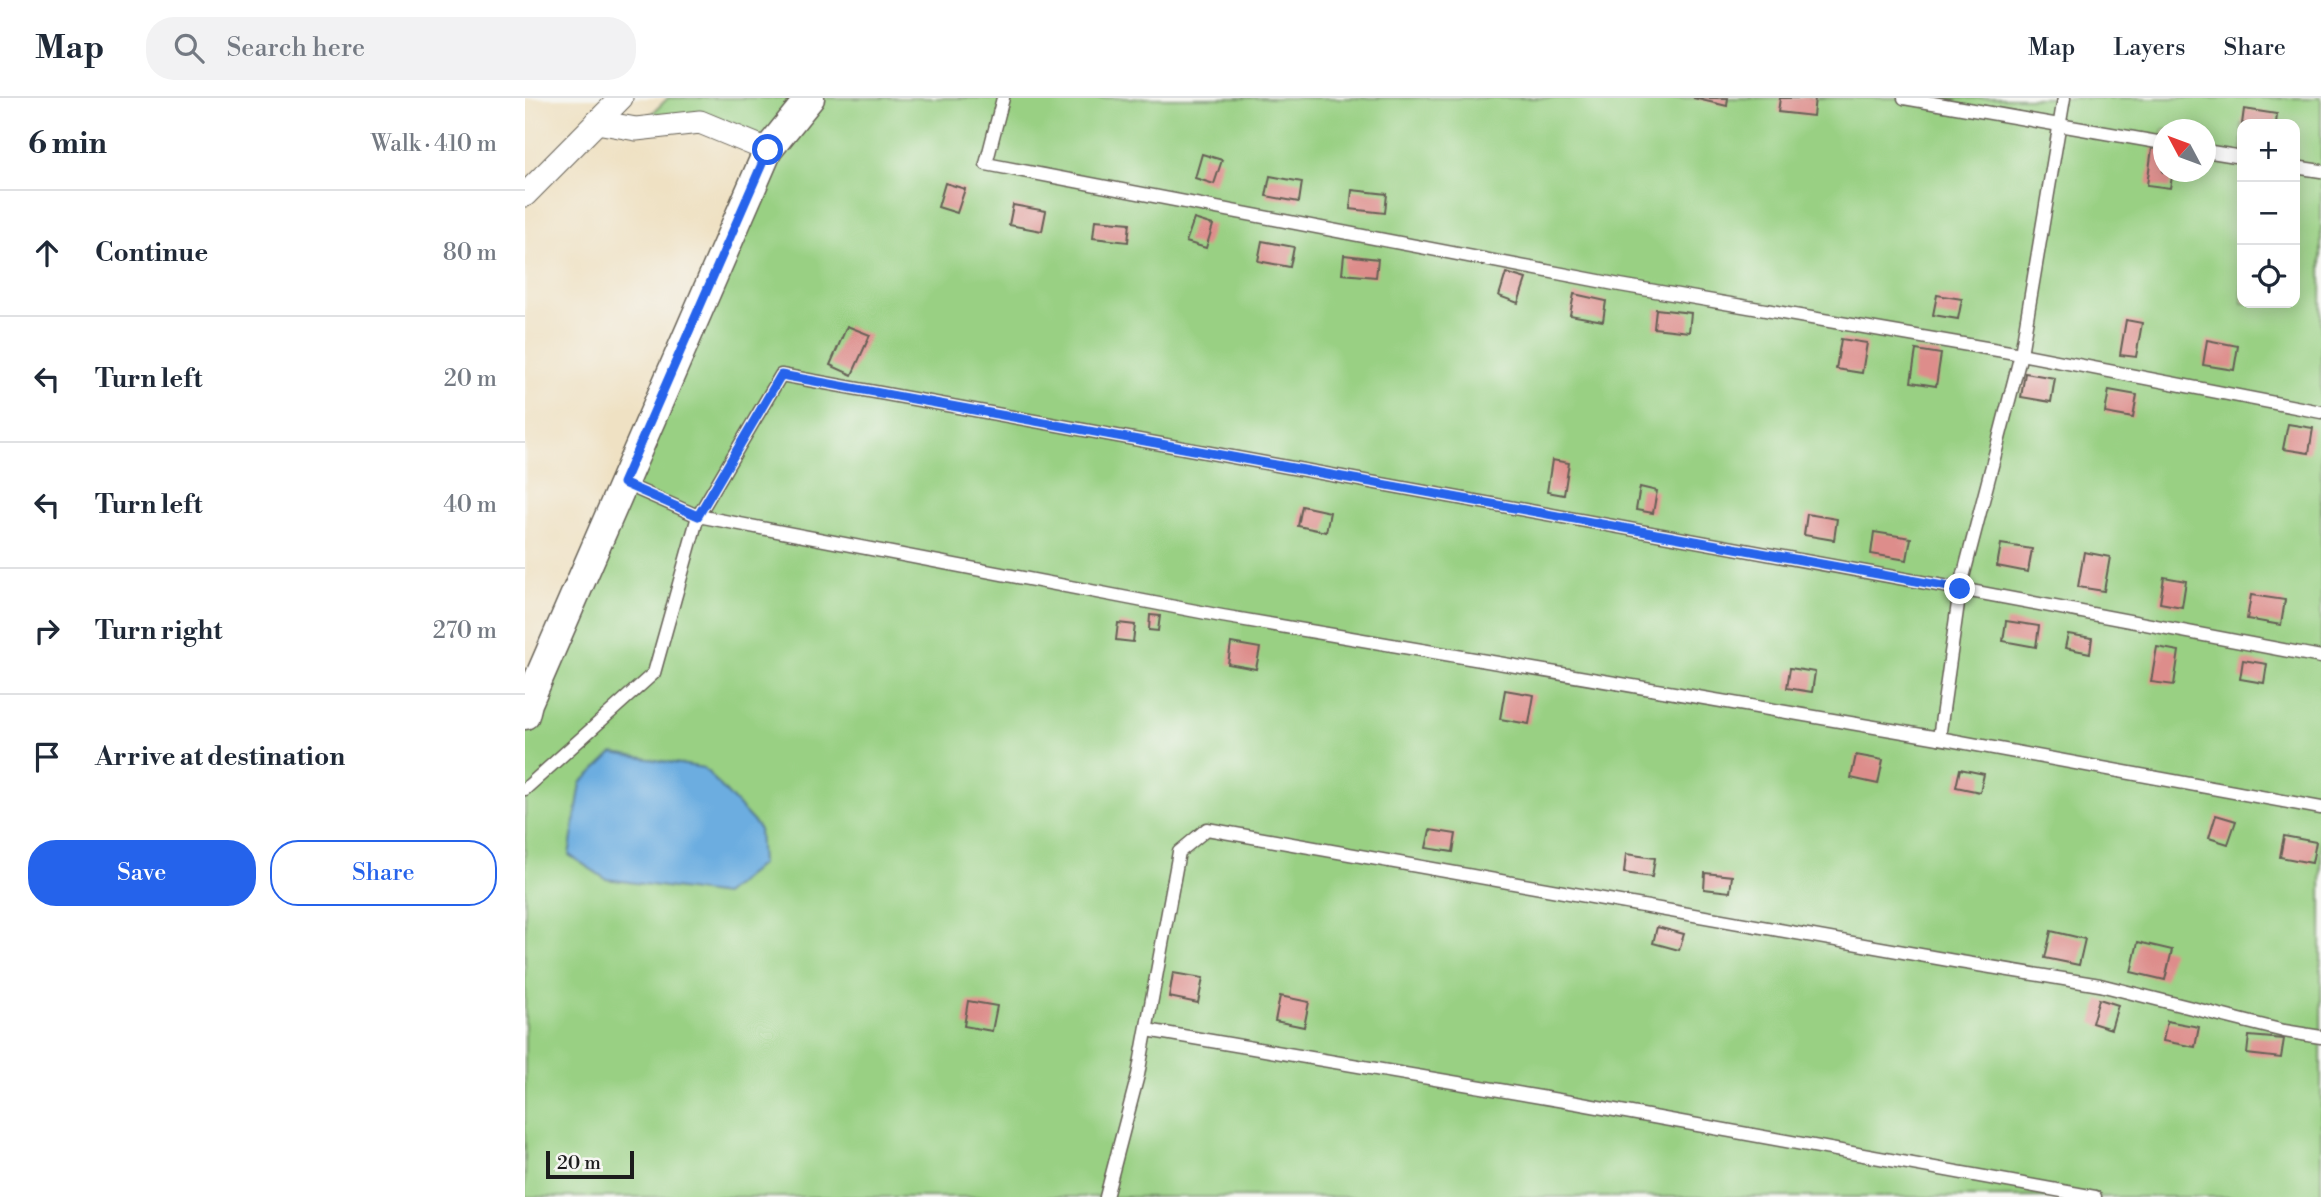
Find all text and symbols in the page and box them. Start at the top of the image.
search box [146,17,636,80]
text: Map [35,28,104,69]
icon: search [170,29,208,67]
text: Search here [226,32,365,64]
text: Map [2028,33,2075,63]
text: Layers [2113,33,2185,63]
text: Share [2223,33,2286,63]
north arrow [2153,119,2216,182]
map controls [2237,119,2300,308]
button: + [2237,119,2300,182]
text: 6 min [28,125,107,163]
text: Walk · 410 m [371,130,497,158]
route start [752,134,783,165]
button: − [2237,182,2300,245]
icon: ahead [28,234,66,272]
text: Continue [95,237,208,269]
text: 80 m [443,239,497,267]
button: locate [2237,245,2300,308]
icon: left [28,360,66,398]
text: Turn left [95,363,203,395]
text: 20 m [444,365,497,393]
icon: left [28,486,66,524]
text: Turn left [95,489,203,521]
text: 40 m [443,491,497,519]
route end [1944,573,1975,604]
icon: right [28,612,66,650]
text: Turn right [95,615,223,647]
text: 270 m [433,617,497,645]
icon: arrive [28,738,66,776]
text: Arrive at destination [95,741,345,773]
button: Save [28,840,256,906]
button: Share [270,840,497,906]
scale bar [546,1148,633,1180]
text: 20 m [557,1151,601,1175]

